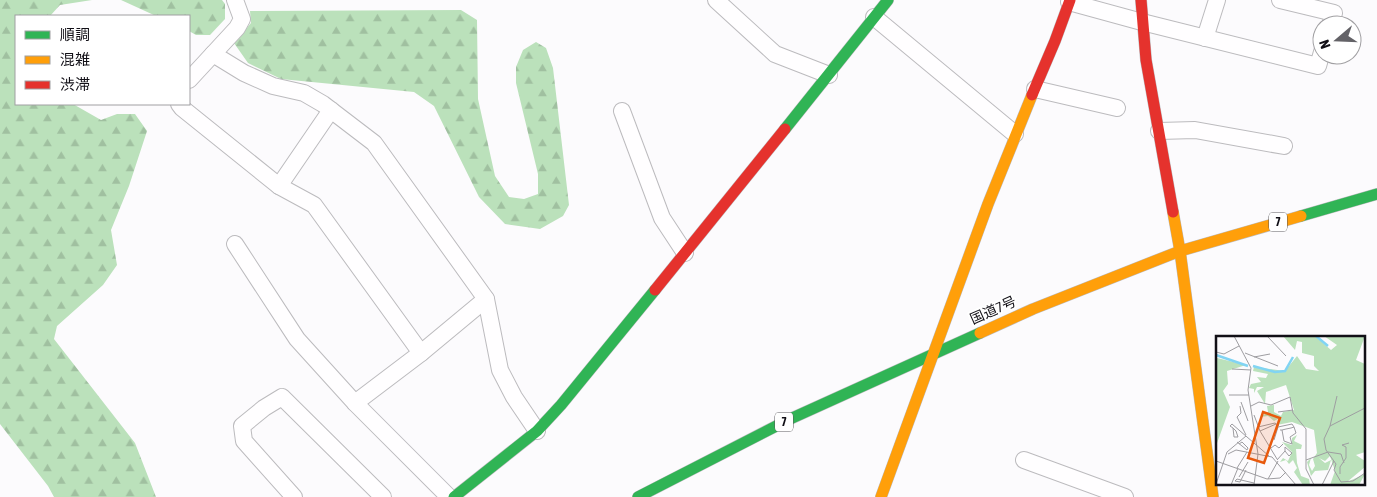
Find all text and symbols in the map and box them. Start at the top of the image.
legend [15,15,190,105]
north arrow [1312,15,1362,65]
text: 順調 [60,26,90,43]
text: N [1316,38,1334,51]
text: 混雑 [60,51,90,68]
text: 渋滞 [60,76,90,93]
road number: 7 [1269,212,1287,232]
street label: 国道7号 [968,293,1018,327]
inset map [1216,336,1364,484]
road number: 7 [775,412,793,432]

